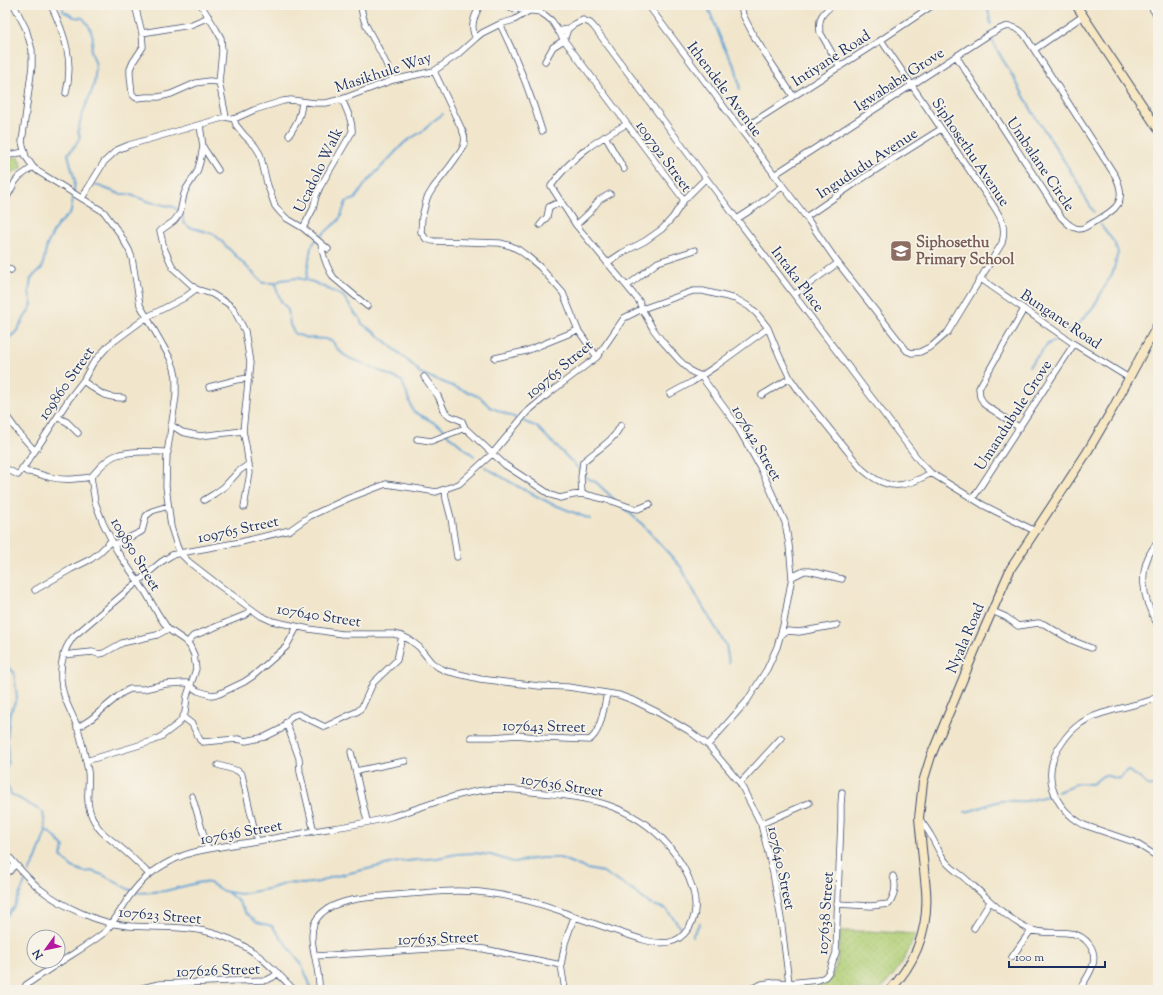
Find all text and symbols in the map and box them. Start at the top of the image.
street label: Intiyane Road [788,26,876,93]
street label: Ithendele Avenue [681,38,766,142]
street label: Igwababa Grove [851,43,949,117]
street label: Masikhule Way [332,48,435,99]
street label: Siphosethu Avenue [926,94,1014,211]
street label: Umbalane Circle [1001,114,1079,216]
street label: 109792 Street [630,117,696,197]
street label: Ucadolo Walk [290,124,349,217]
street label: Ingududu Avenue [813,124,923,205]
place label: Siphosethu Primary School [916,233,1015,271]
school or university icon: Siphosethu Primary School [888,238,914,264]
street label: Intaka Place [765,243,828,317]
street label: Bungane Road [1015,285,1105,355]
street label: 109765 Street [522,336,598,405]
street label: 109860 Street [34,343,100,425]
street label: Umandubule Grove [971,356,1058,475]
street label: 107642 Street [726,402,786,485]
street label: 109765 Street [196,512,281,549]
street label: 109850 Street [104,514,165,596]
street label: 107640 Street [275,599,362,633]
street label: Nyala Road [942,600,991,677]
street label: 107643 Street [502,716,586,739]
street label: 107636 Street [519,770,604,803]
street label: 107636 Street [198,816,284,851]
street label: 107640 Street [761,825,800,912]
street label: 107638 Street [813,871,840,955]
street label: 107623 Street [118,902,202,931]
street label: 107635 Street [397,928,479,951]
north arrow [26,929,66,969]
scale bar [1009,943,1105,969]
text: N [29,946,48,963]
text: 100 m [1015,949,1044,967]
street label: 107626 Street [176,960,260,983]

